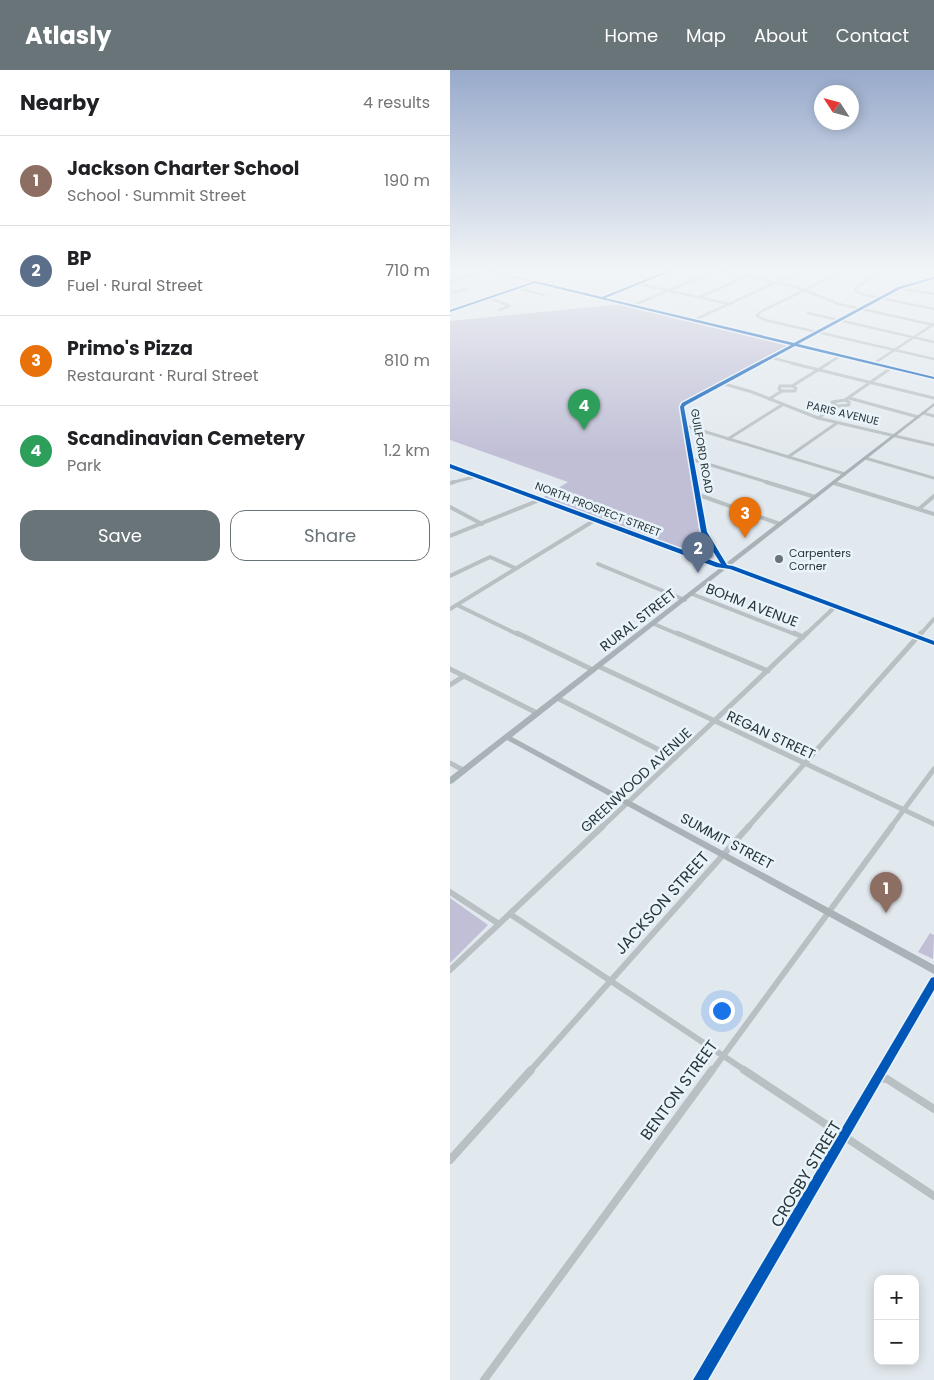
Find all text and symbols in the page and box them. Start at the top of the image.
text: Atlasly [25,19,111,52]
text: Home [604,23,658,48]
text: Map [686,23,726,48]
text: About [754,23,808,48]
text: Contact [836,23,909,48]
north arrow [814,85,859,130]
text: Nearby [20,88,100,117]
text: 4 results [363,91,430,114]
text: Jackson Charter School [67,155,299,182]
text: 1 [33,169,39,192]
text: 190 m [384,169,430,192]
text: School · Summit Street [67,184,246,207]
text: BP [67,245,91,272]
text: 2 [31,259,41,282]
text: 710 m [385,259,430,282]
text: Fuel · Rural Street [67,274,203,297]
text: Primo's Pizza [67,335,193,362]
text: 3 [31,349,41,372]
text: 810 m [384,349,430,372]
text: Restaurant · Rural Street [67,364,258,387]
pin: 4 [568,389,600,430]
street label: PARIS AVENUE [805,397,881,429]
street label: GUILFORD ROAD [687,407,717,495]
text: Scandinavian Cemetery [67,425,305,452]
text: 4 [31,439,41,462]
text: 1.2 km [383,439,430,462]
text: Park [67,454,101,477]
street label: NORTH PROSPECT STREET [533,478,663,540]
pin: 3 [729,497,761,538]
button: Save [20,510,220,561]
button: Share [230,510,430,561]
pin: 2 [682,532,714,573]
place label: Carpenters Corner [789,545,851,574]
marker: Carpenters Corner [773,553,785,565]
street label: BOHM AVENUE [703,578,801,632]
street label: RURAL STREET [596,584,681,656]
street label: REGAN STREET [723,706,819,764]
street label: GREENWOOD AVENUE [576,723,696,837]
street label: SUMMIT STREET [677,808,777,874]
street label: JACKSON STREET [609,846,715,960]
pin: 1 [870,872,902,913]
your location [709,998,735,1024]
street label: BENTON STREET [635,1035,723,1145]
street label: CROSBY STREET [765,1116,847,1231]
map controls [874,1275,919,1365]
button: + [874,1275,919,1320]
button: − [874,1320,919,1365]

